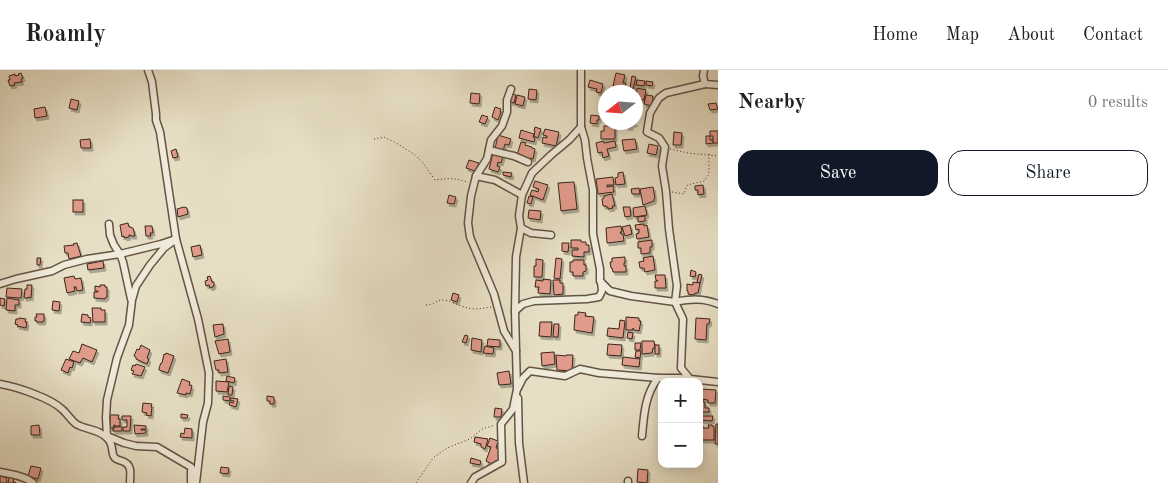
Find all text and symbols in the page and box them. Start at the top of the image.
text: Roamly [25,23,106,47]
text: Home [872,26,918,44]
text: Map [946,26,979,44]
text: About [1007,26,1055,44]
text: Contact [1083,26,1143,44]
north arrow [598,85,643,130]
text: Nearby [738,92,806,113]
text: 0 results [1088,95,1148,111]
button: Save [738,150,938,196]
button: Share [948,150,1148,196]
map controls [658,378,703,468]
button: + [658,378,703,423]
button: − [658,423,703,468]

